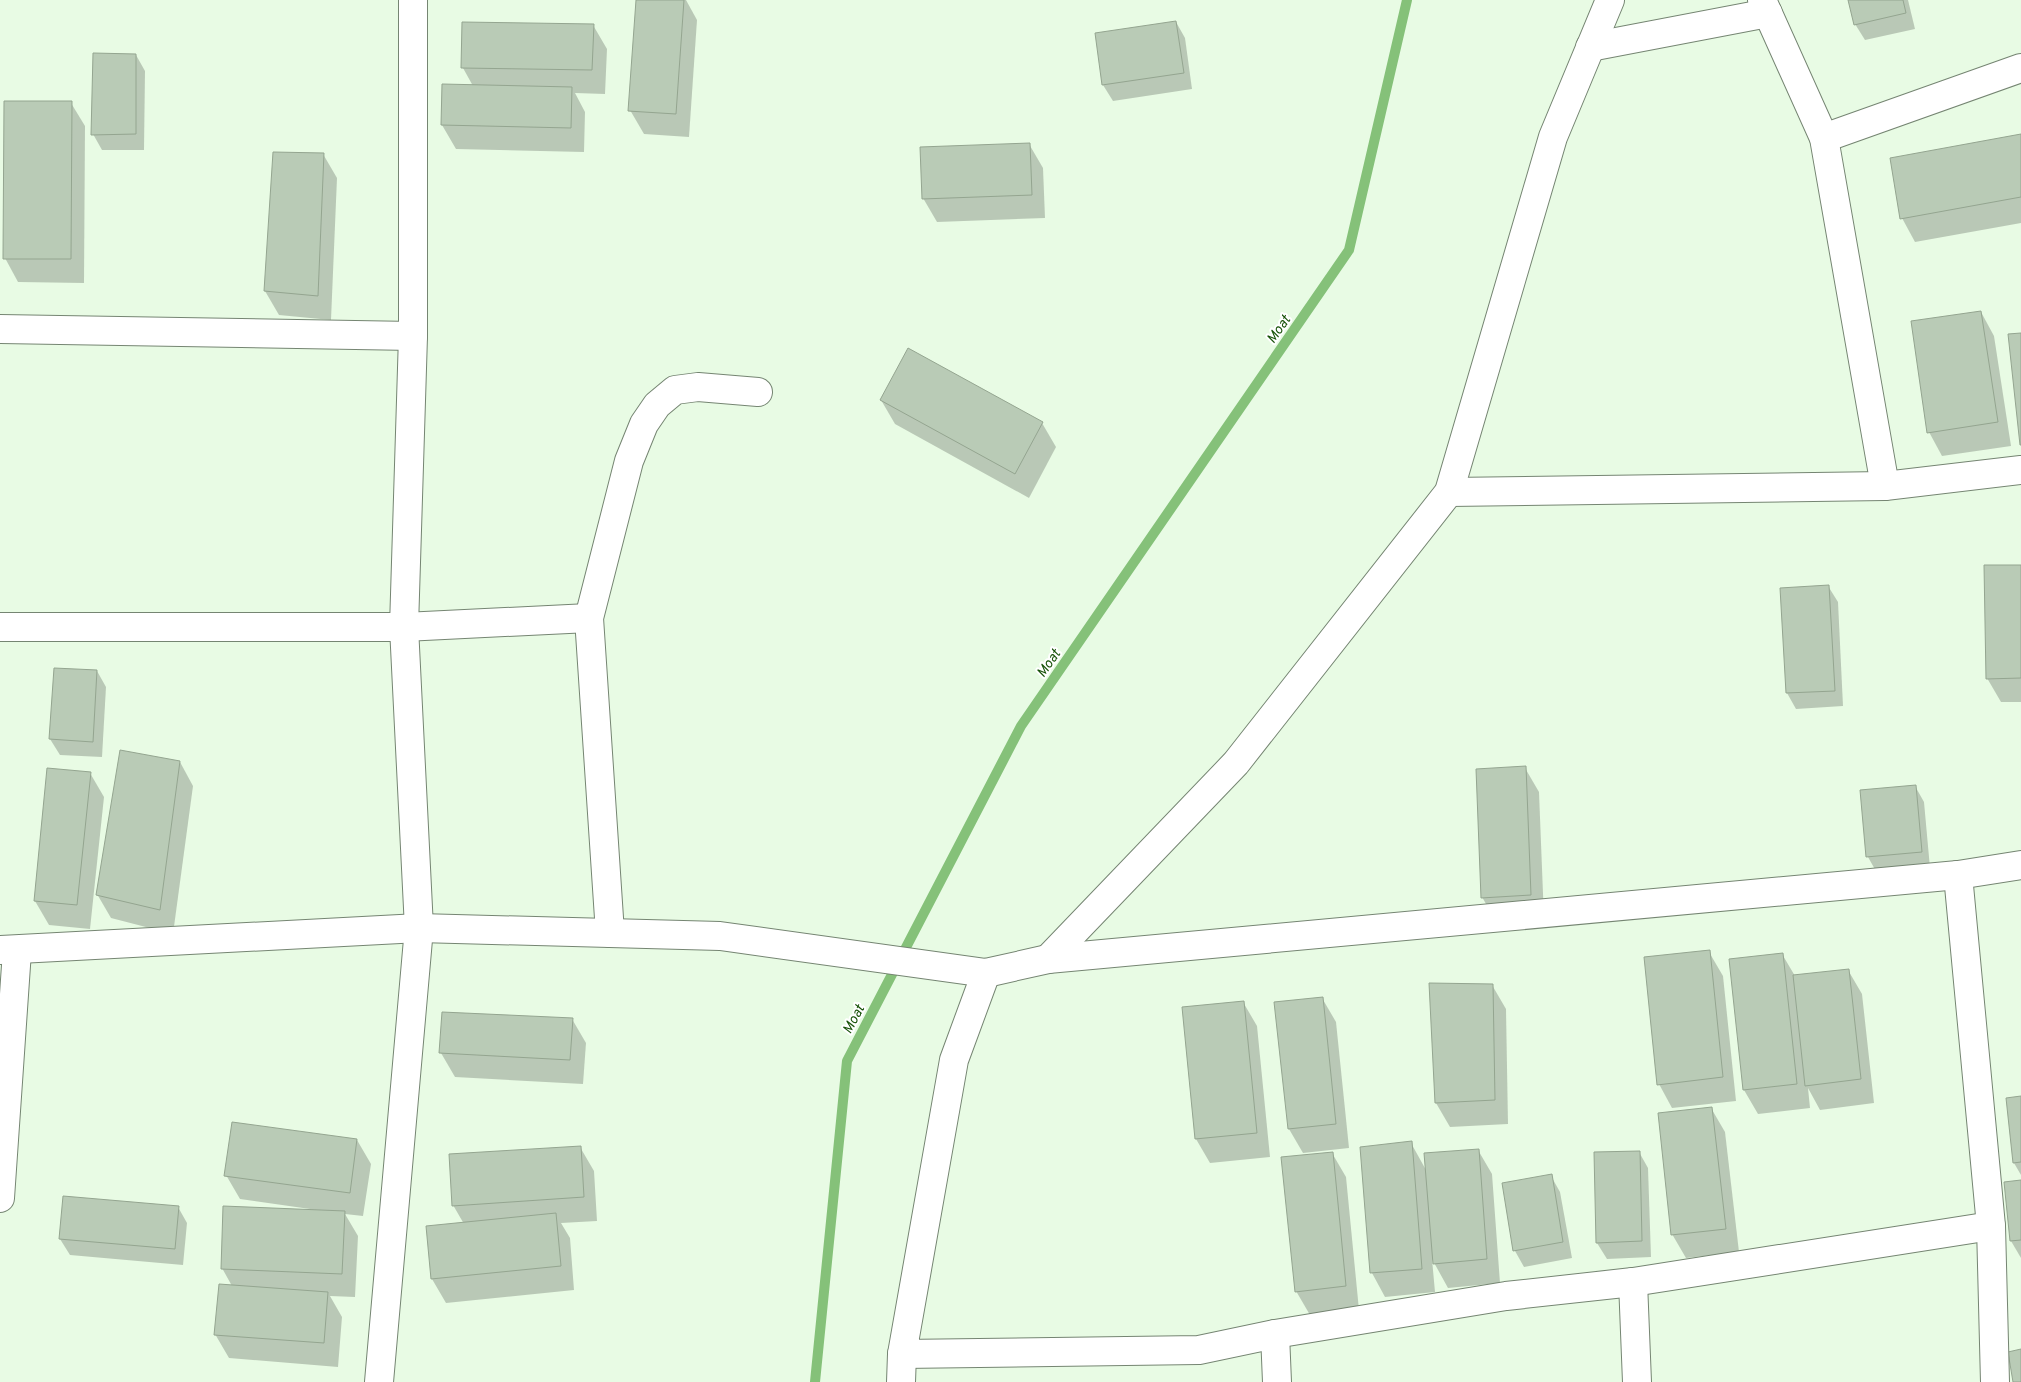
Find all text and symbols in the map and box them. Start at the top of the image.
water label: Moat [1264,312,1295,347]
water label: Moat [1034,646,1065,681]
water label: Moat [840,1001,869,1037]

